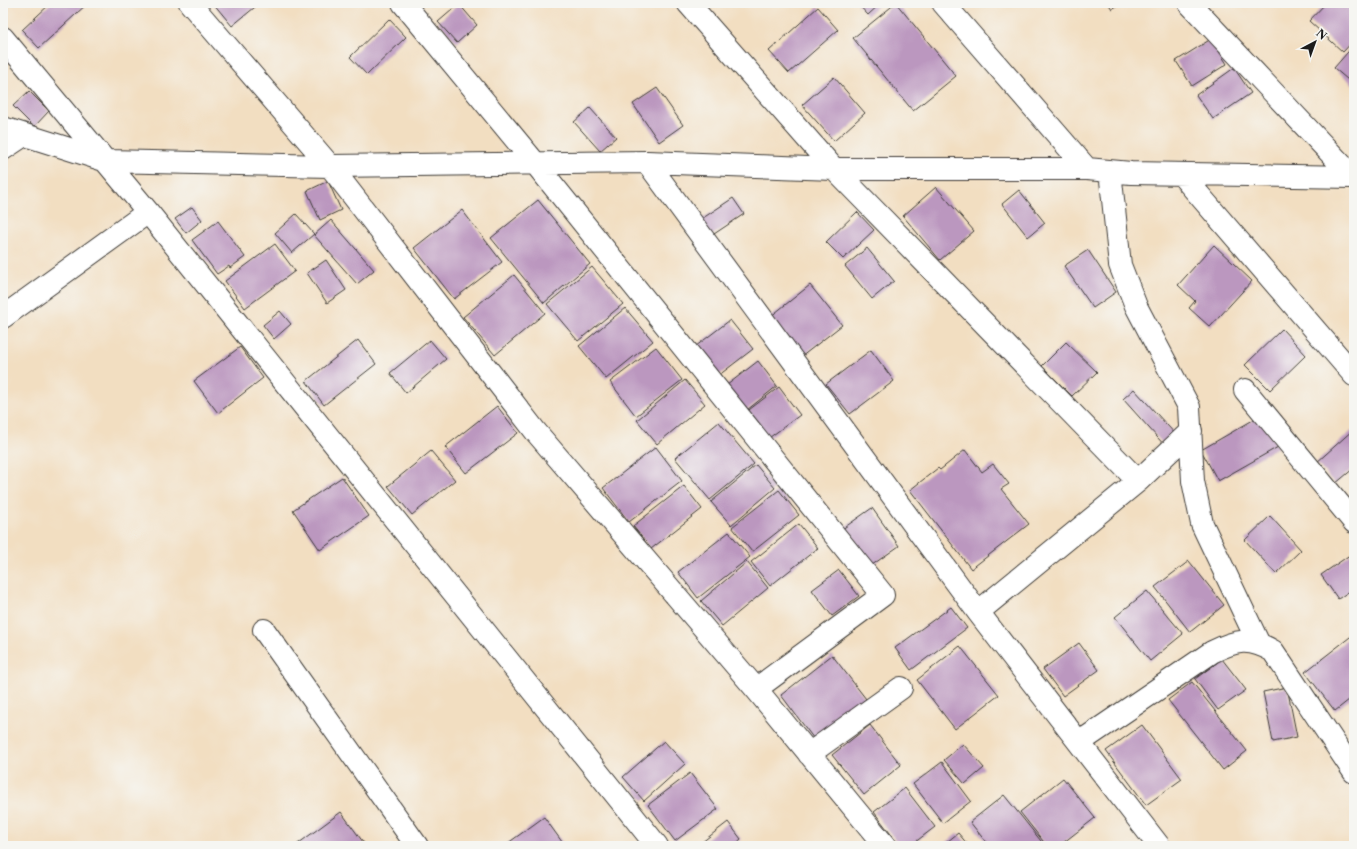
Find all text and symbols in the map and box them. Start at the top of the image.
north arrow [1295,22,1335,62]
text: N [1313,26,1330,43]

